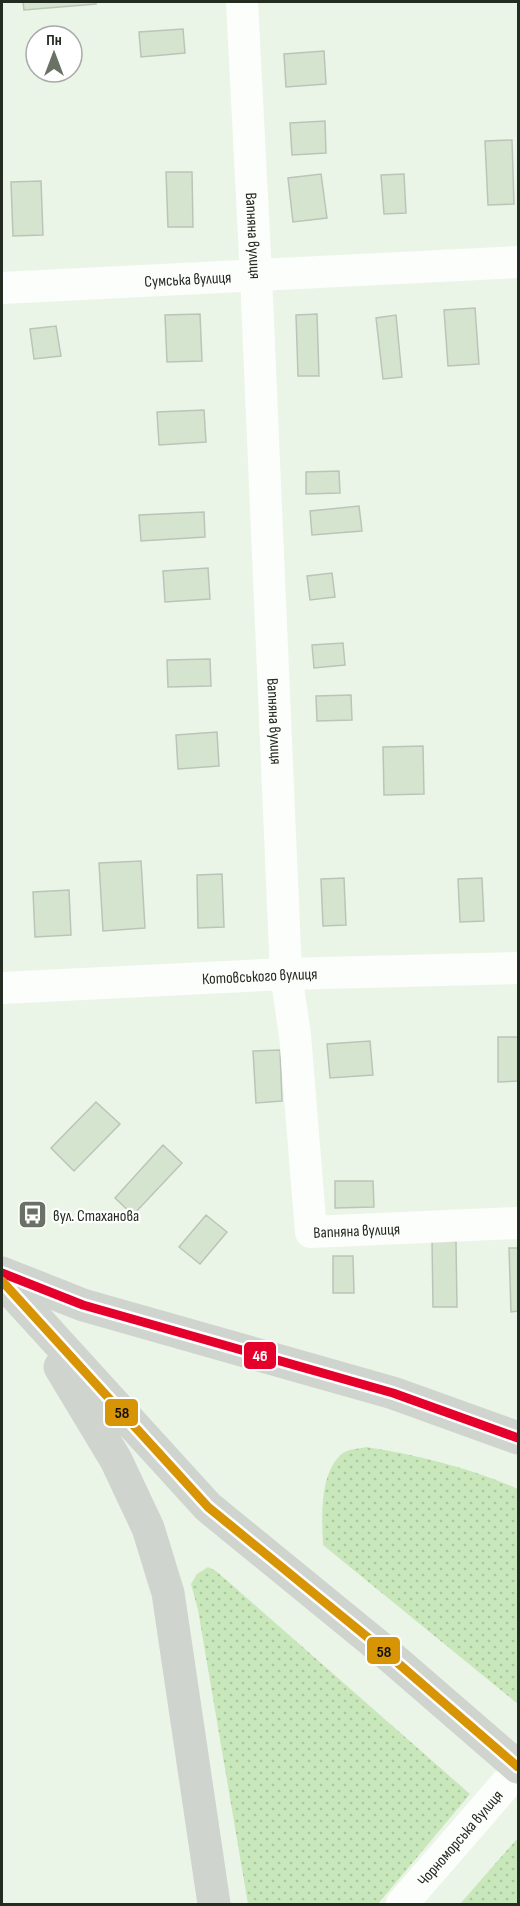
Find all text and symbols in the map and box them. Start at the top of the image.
north arrow [24,24,84,84]
text: Пн [46,31,62,50]
street label: Вапняна вулиця [241,192,264,279]
street label: Сумська вулиця [144,268,232,292]
street label: Вапняна вулиця [262,678,285,765]
street label: Котовського вулиця [202,965,318,989]
bus stop icon: вул. Стаханова [16,1199,48,1231]
place label: вул. Стаханова [53,1207,139,1226]
street label: Вапняна вулиця [313,1220,400,1243]
line badge: 46 [243,1341,277,1370]
text: 46 [253,1347,267,1366]
line badge: 58 [104,1398,139,1427]
text: 58 [115,1404,130,1423]
line badge: 58 [366,1636,401,1665]
text: 58 [377,1643,392,1662]
street label: Чорноморська вулиця [414,1786,508,1890]

